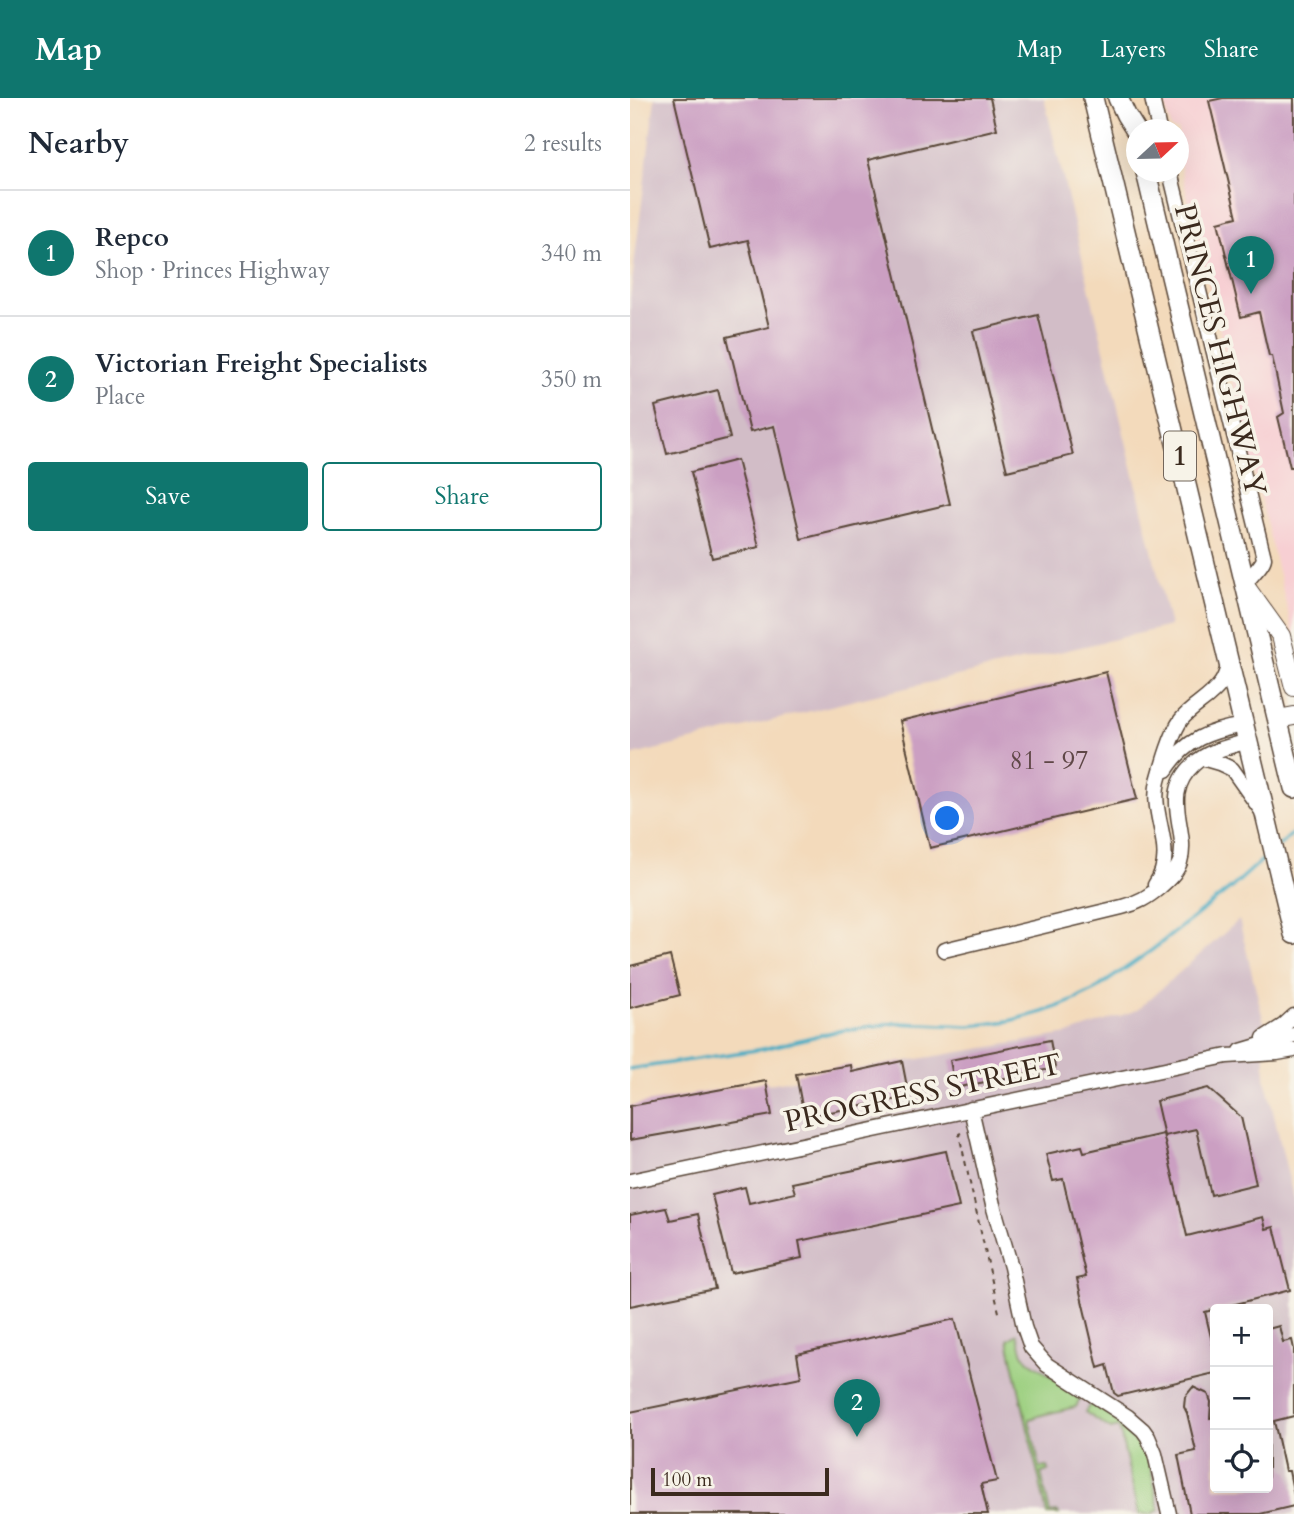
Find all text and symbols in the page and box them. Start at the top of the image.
text: Map [35,27,102,72]
text: Map [1017,33,1063,66]
text: Layers [1101,33,1166,66]
text: Share [1204,33,1259,66]
north arrow [1126,119,1189,182]
text: Nearby [28,123,129,164]
text: 2 results [524,128,602,159]
street label: PRINCES HIGHWAY [1164,200,1276,501]
text: Repco [95,220,169,255]
pin: 1 [1228,236,1274,294]
text: 1 [45,238,57,269]
text: 340 m [541,238,602,269]
text: Shop · Princes Highway [95,255,330,286]
text: Victorian Freight Specialists [95,346,428,381]
text: 2 [45,364,57,395]
text: 350 m [541,364,602,395]
text: Place [95,381,145,412]
road number: 1 [1164,432,1196,480]
button: Save [28,462,308,531]
button: Share [322,462,602,531]
house number: 81 - 97 [1010,743,1088,778]
your location [930,801,964,835]
street label: PROGRESS STREET [781,1044,1065,1142]
map controls [1210,1304,1273,1493]
button: + [1210,1304,1273,1367]
button: − [1210,1367,1273,1430]
pin: 2 [834,1379,880,1437]
button: locate [1210,1430,1273,1493]
scale bar [651,1465,830,1497]
text: 100 m [662,1467,712,1493]

